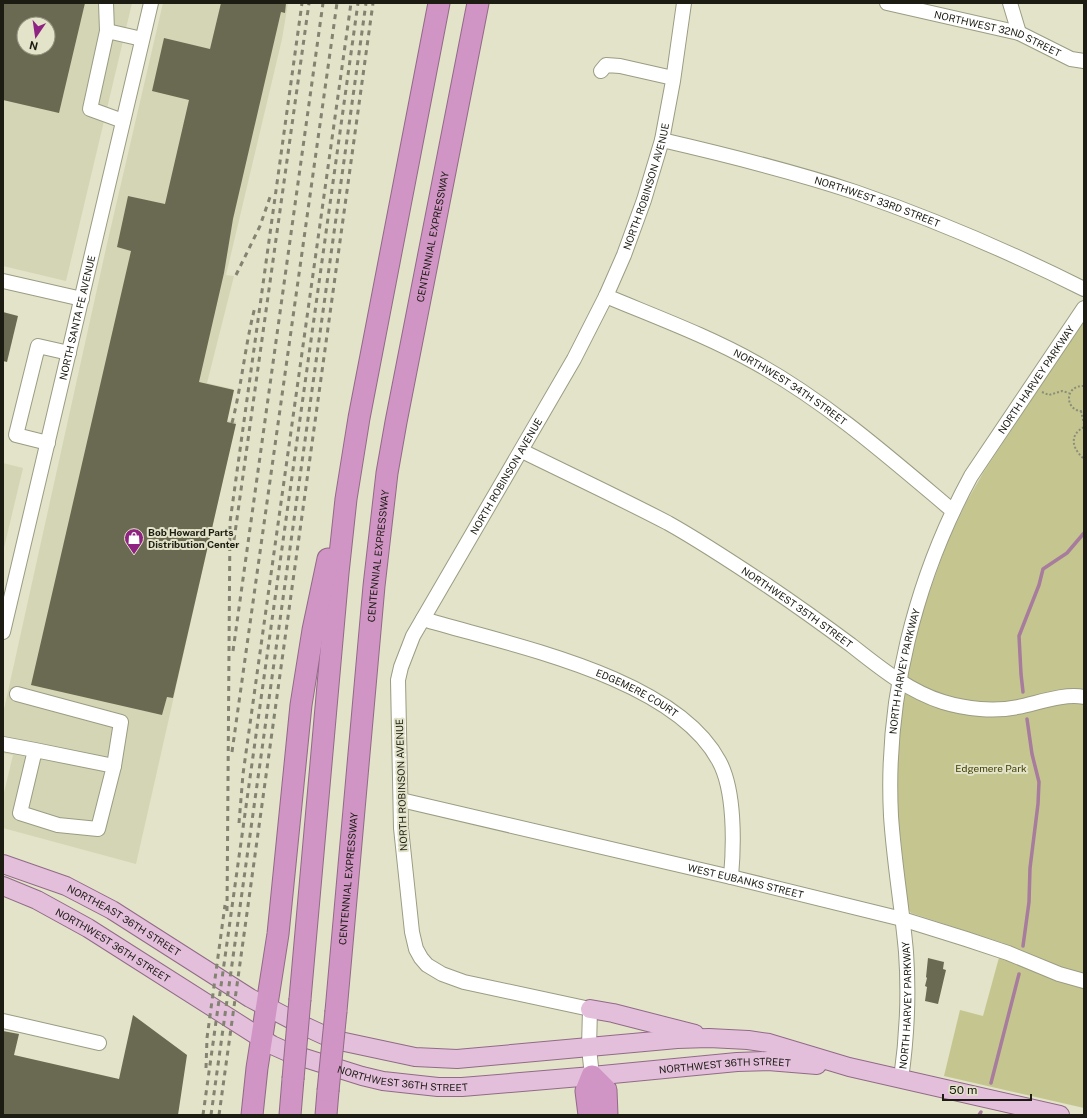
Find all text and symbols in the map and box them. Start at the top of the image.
street label: NORTHWEST 32ND STREET [933,8,1063,59]
north arrow [16,16,56,56]
text: N [28,39,39,53]
street label: NORTH ROBINSON AVENUE [620,122,671,252]
street label: CENTENNIAL EXPRESSWAY [414,170,451,303]
street label: NORTHWEST 33RD STREET [813,174,942,229]
street label: NORTH SANTA FE AVENUE [57,254,97,381]
street label: NORTH HARVEY PARKWAY [995,323,1077,436]
street label: NORTHWEST 34TH STREET [732,346,849,427]
street label: NORTH ROBINSON AVENUE [467,416,544,536]
street label: CENTENNIAL EXPRESSWAY [365,489,391,623]
place label: Bob Howard Parts Distribution Center [148,526,239,550]
shop icon: Bob Howard Parts Distribution Center [123,527,145,555]
street label: NORTHWEST 35TH STREET [739,564,855,650]
street label: NORTH HARVEY PARKWAY [887,607,922,735]
street label: EDGEMERE COURT [594,666,681,719]
street label: NORTH ROBINSON AVENUE [393,719,409,851]
park label: Edgemere Park [955,762,1027,774]
street label: CENTENNIAL EXPRESSWAY [336,812,360,945]
street label: WEST EUBANKS STREET [687,861,805,901]
street label: NORTHEAST 36TH STREET [65,882,183,958]
street label: NORTHWEST 36TH STREET [53,905,172,985]
street label: NORTH HARVEY PARKWAY [896,941,913,1070]
street label: NORTHWEST 36TH STREET [658,1055,791,1076]
street label: NORTHWEST 36TH STREET [336,1063,468,1093]
scale bar [943,1076,1031,1102]
text: 50 m [949,1083,977,1097]

